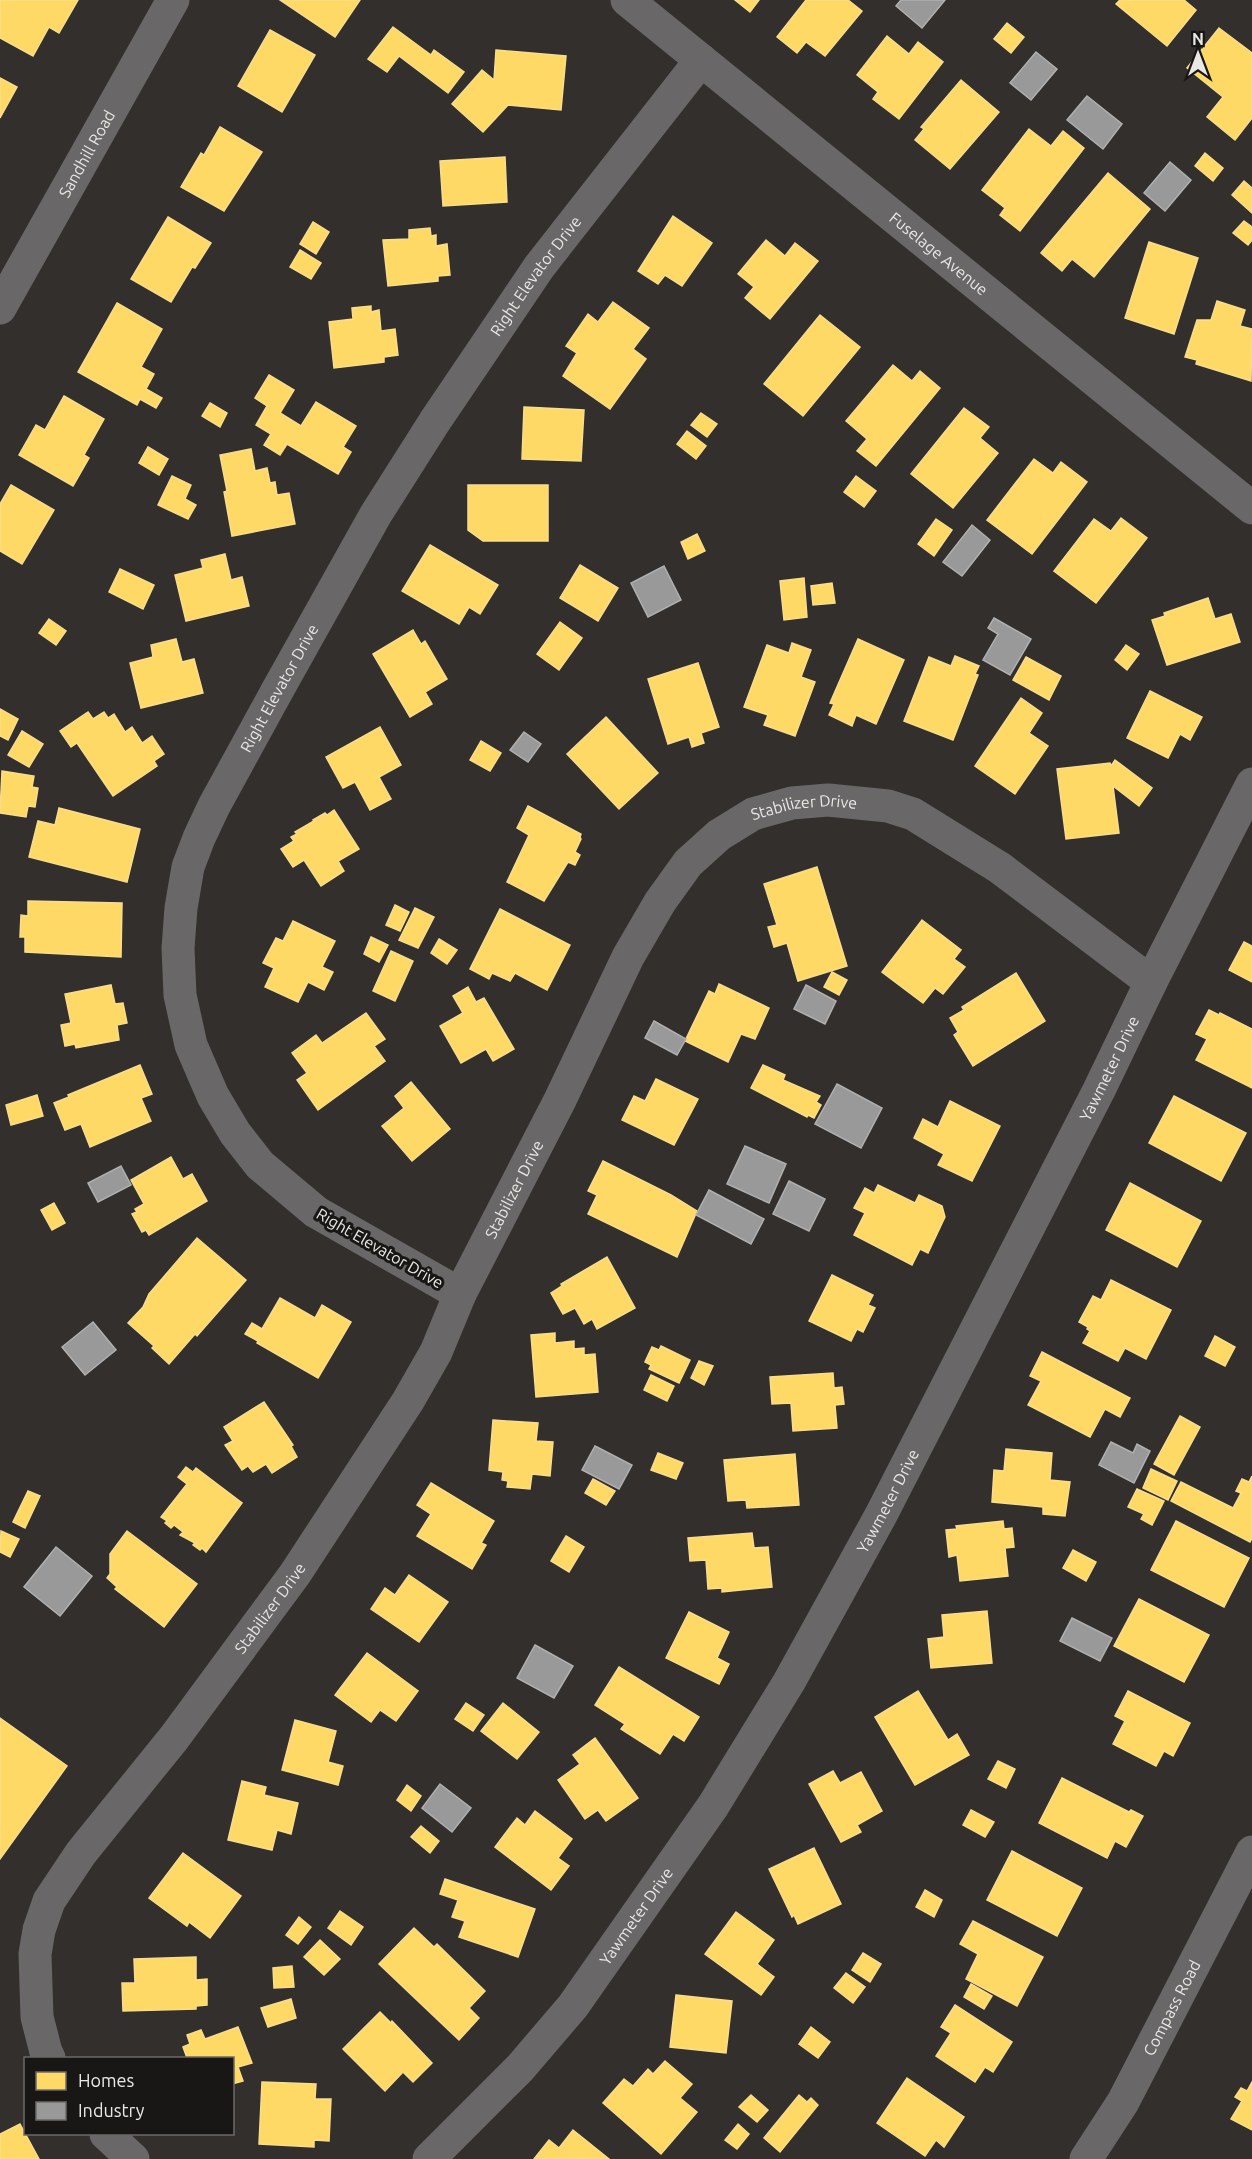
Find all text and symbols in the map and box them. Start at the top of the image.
north arrow [1168,24,1228,84]
text: N [1192,30,1204,48]
street label: Sandhill Road [55,107,118,200]
street label: Fuselage Avenue [886,208,992,299]
street label: Right Elevator Drive [486,212,585,339]
street label: Right Elevator Drive [236,621,322,755]
street label: Stabilizer Drive [749,791,858,823]
street label: Yawmeter Drive [1076,1013,1142,1124]
street label: Stabilizer Drive [481,1137,547,1241]
street label: Right Elevator Drive [313,1204,447,1292]
street label: Yawmeter Drive [853,1446,922,1556]
street label: Stabilizer Drive [231,1559,309,1657]
street label: Yawmeter Drive [596,1864,676,1968]
street label: Compass Road [1140,1957,1204,2059]
legend [24,2057,234,2135]
text: Homes [78,2070,135,2090]
text: Industry [78,2100,145,2120]

